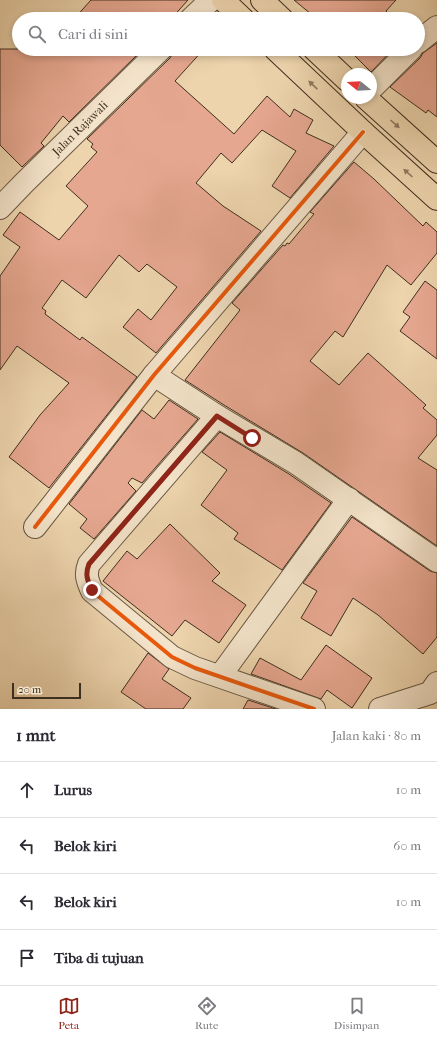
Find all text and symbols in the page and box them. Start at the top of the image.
search box [12,12,425,56]
icon: search [26,23,48,45]
text: Cari di sini [58,25,128,43]
north arrow [341,68,377,104]
one-way arrow [308,80,318,89]
street label: Jalan Rajawali [49,98,111,159]
one-way arrow [390,119,400,129]
one-way arrow [403,168,413,178]
route start [243,429,261,447]
route end [83,581,101,599]
scale bar [12,681,81,700]
text: 20 m [18,683,41,696]
text: 1 mnt [16,725,56,745]
text: Jalan kaki · 80 m [332,728,421,743]
icon: ahead [16,779,38,801]
text: Lurus [54,781,92,799]
text: 10 m [396,782,421,797]
icon: left [16,835,38,857]
text: Belok kiri [54,837,117,855]
text: 60 m [393,838,421,853]
icon: left [16,891,38,913]
text: Belok kiri [54,893,117,911]
text: 10 m [396,894,421,909]
icon: arrive [16,947,38,969]
text: Tiba di tujuan [54,949,144,967]
tab: Peta [58,995,80,1032]
tab: Rute [195,995,218,1032]
tab: Disimpan [334,995,379,1032]

